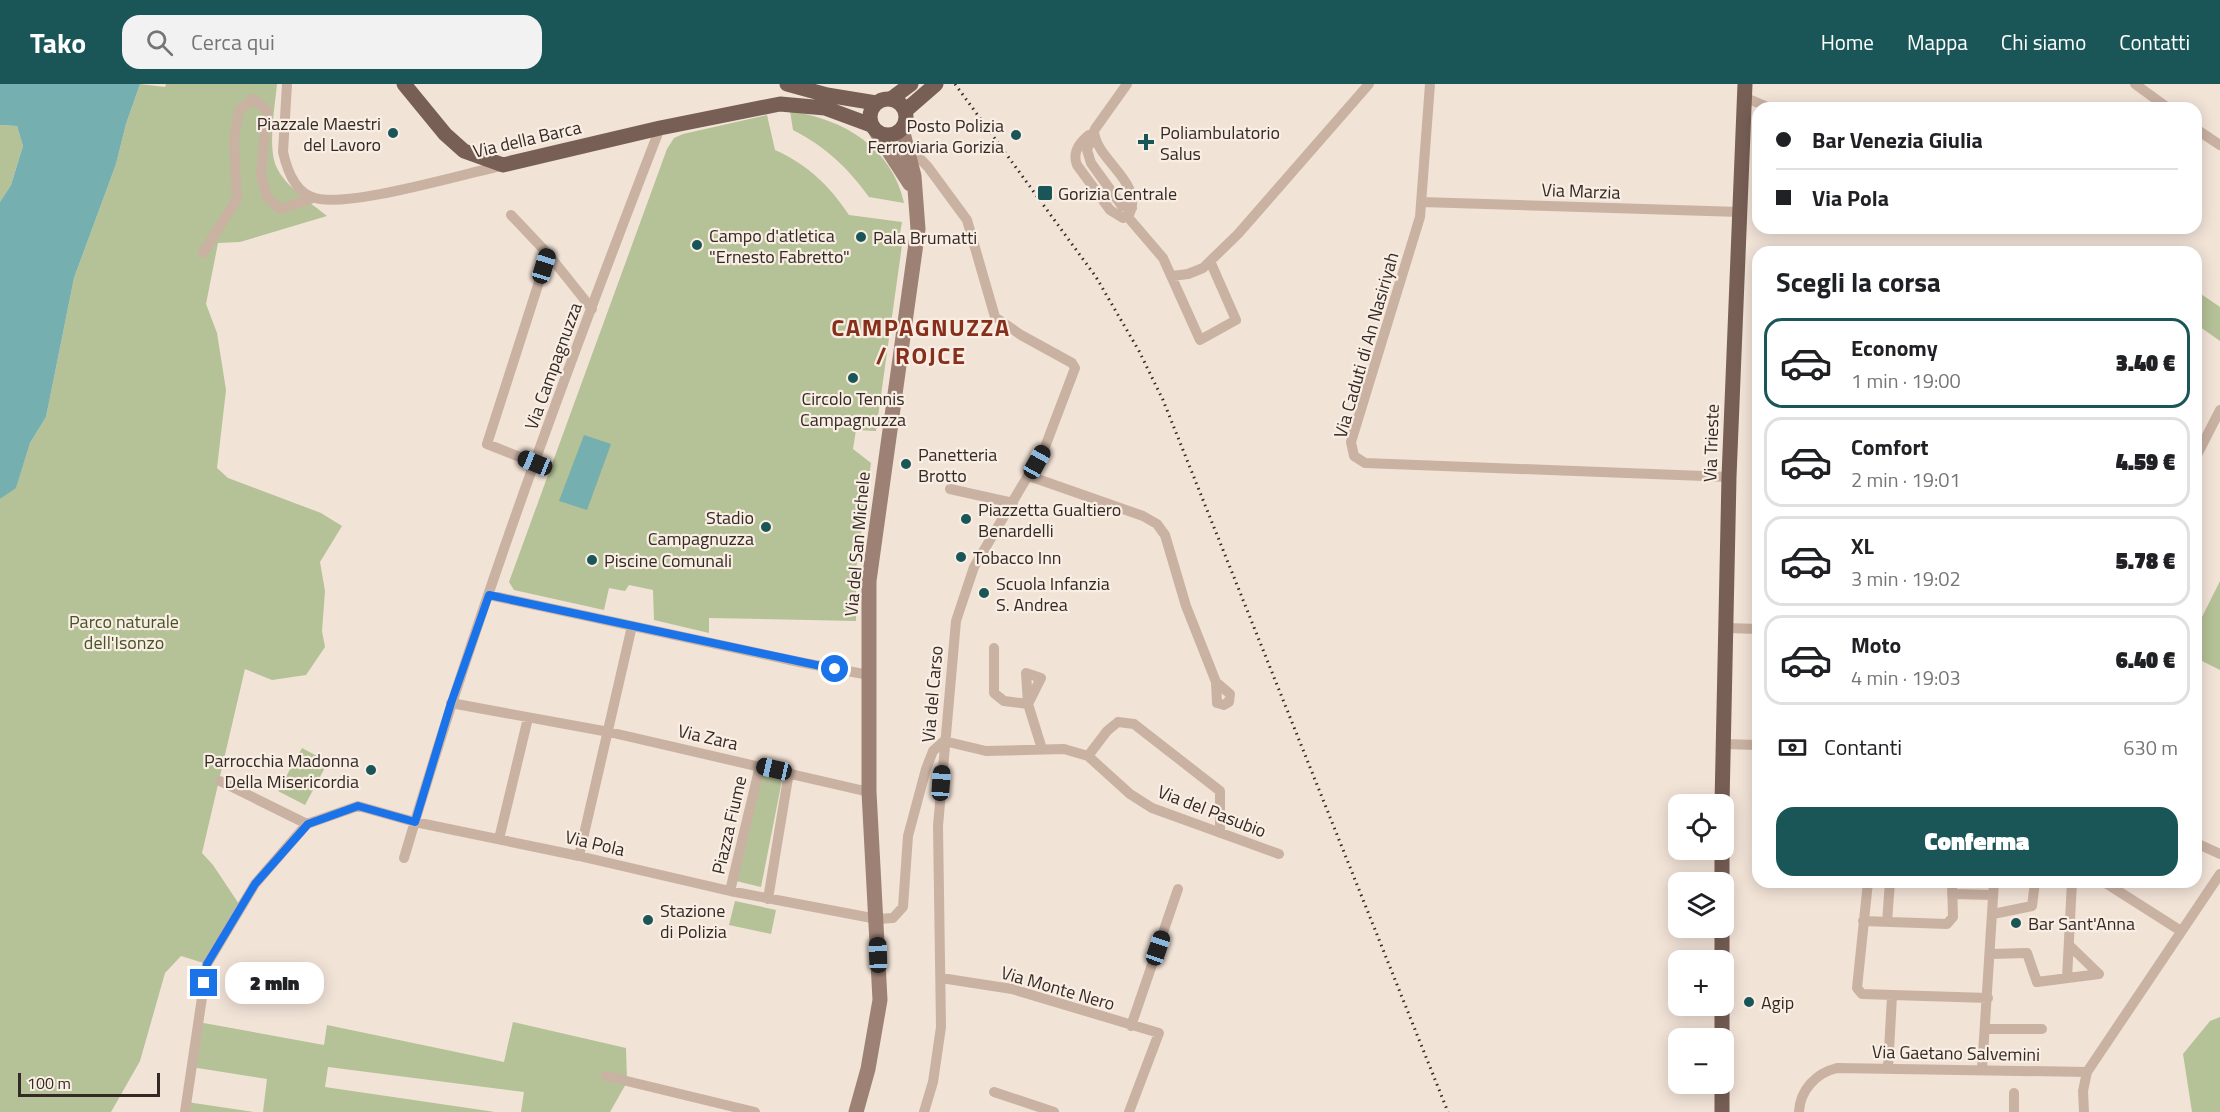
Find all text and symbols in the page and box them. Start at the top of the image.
search box [122,15,542,69]
text: Tako [30,21,86,64]
text: Cerca qui [191,25,275,59]
icon: search [143,26,176,59]
text: Home [1821,26,1874,58]
text: Mappa [1907,26,1968,58]
text: Chi siamo [2001,26,2086,58]
text: Contatti [2119,26,2190,58]
place label: Piazzale Maestri del Lavoro [257,110,381,158]
place label: Posto Polizia Ferroviaria Gorizia [867,112,1004,160]
street label: Via della Barca [470,113,584,165]
place label: Poliambulatorio Salus [1160,119,1280,167]
text: Bar Venezia Giulia [1812,123,1983,157]
marker: Piazzale Maestri del Lavoro [386,126,400,140]
marker: Posto Polizia Ferroviaria Gorizia [1009,128,1023,142]
marker: Poliambulatorio Salus [1137,133,1155,151]
street label: Via Marzia [1541,176,1621,206]
place label: Gorizia Centrale [1058,180,1177,207]
text: Via Pola [1812,181,1889,215]
marker: Gorizia Centrale [1036,184,1054,202]
place label: Campo d'atletica "Ernesto Fabretto" [709,222,850,270]
place label: Pala Brumatti [873,224,977,251]
marker: Pala Brumatti [854,230,868,244]
marker: Campo d'atletica "Ernesto Fabretto" [690,238,704,252]
car [530,246,558,286]
street label: Via Caduti di An Nasiriyah [1327,249,1405,441]
text: Scegli la corsa [1776,261,1941,302]
street label: Via Campagnuzza [517,299,589,433]
district label: CAMPAGNUZZA / ROJCE [831,309,1011,373]
text: Economy [1851,331,1938,365]
icon: car [1779,336,1833,390]
text: 3.40 € [2116,346,2175,380]
text: 1 min · 19:00 [1851,365,1961,396]
marker: Circolo Tennis Campagnuzza [846,371,860,385]
place label: Circolo Tennis Campagnuzza [800,385,906,433]
street label: Via Trieste [1696,403,1726,483]
text: Comfort [1851,430,1929,464]
icon: car [1779,435,1833,489]
place label: Panetteria Brotto [918,441,997,489]
car [1020,442,1054,482]
text: 4.59 € [2116,445,2175,479]
car [515,448,555,478]
marker: Panetteria Brotto [899,457,913,471]
text: 2 min · 19:01 [1851,464,1961,495]
street label: Via del San Michele [837,470,877,618]
place label: Piazzetta Gualtiero Benardelli [978,496,1121,544]
place label: Stadio Campagnuzza [648,504,754,552]
marker: Piazzetta Gualtiero Benardelli [959,512,973,526]
marker: Stadio Campagnuzza [759,520,773,534]
text: XL [1851,529,1874,563]
icon: car [1779,534,1833,588]
place label: Tobacco Inn [973,544,1062,571]
text: 5.78 € [2116,544,2175,578]
place label: Piscine Comunali [604,547,732,574]
marker: Tobacco Inn [954,550,968,564]
marker: Piscine Comunali [585,553,599,567]
text: 3 min · 19:02 [1851,563,1961,594]
place label: Scuola Infanzia S. Andrea [996,570,1110,618]
marker: Scuola Infanzia S. Andrea [977,586,991,600]
park label: Parco naturale dell'Isonzo [69,608,179,656]
text: Moto [1851,628,1901,662]
icon: car [1779,633,1833,687]
text: 6.40 € [2116,643,2175,677]
street label: Via del Carso [914,644,950,744]
route start [821,655,848,682]
text: 4 min · 19:03 [1851,662,1961,693]
street label: Via Zara [675,717,741,757]
text: Contanti [1824,730,1902,764]
icon: cash [1776,731,1809,764]
text: 630 m [2123,732,2178,763]
place label: Parrocchia Madonna Della Misericordia [204,747,359,795]
car [754,756,794,782]
marker: Parrocchia Madonna Della Misericordia [364,763,378,777]
car [931,764,951,802]
street label: Piazza Fiume [705,773,753,877]
street label: Via del Pasubio [1154,778,1270,844]
map controls [1668,794,1734,1094]
button: locate [1668,794,1734,860]
button: Conferma [1776,807,2178,876]
street label: Via Pola [562,823,628,863]
button: layers [1668,872,1734,938]
place label: Stazione di Polizia [660,897,727,945]
place label: Bar Sant'Anna [2028,910,2135,937]
marker: Stazione di Polizia [641,913,655,927]
marker: Bar Sant'Anna [2009,916,2023,930]
car [1144,928,1172,968]
car [868,937,888,973]
button: + [1668,950,1734,1016]
street label: Via Monte Nero [998,959,1118,1017]
callout: 2 min [225,962,324,1004]
text: 2 min [250,967,299,998]
route end [190,969,217,996]
place label: Agip [1761,989,1794,1016]
marker: Agip [1742,995,1756,1009]
button: − [1668,1028,1734,1094]
street label: Via Gaetano Salvemini [1872,1038,2040,1068]
scale bar [18,1070,160,1098]
text: 100 m [27,1071,71,1095]

